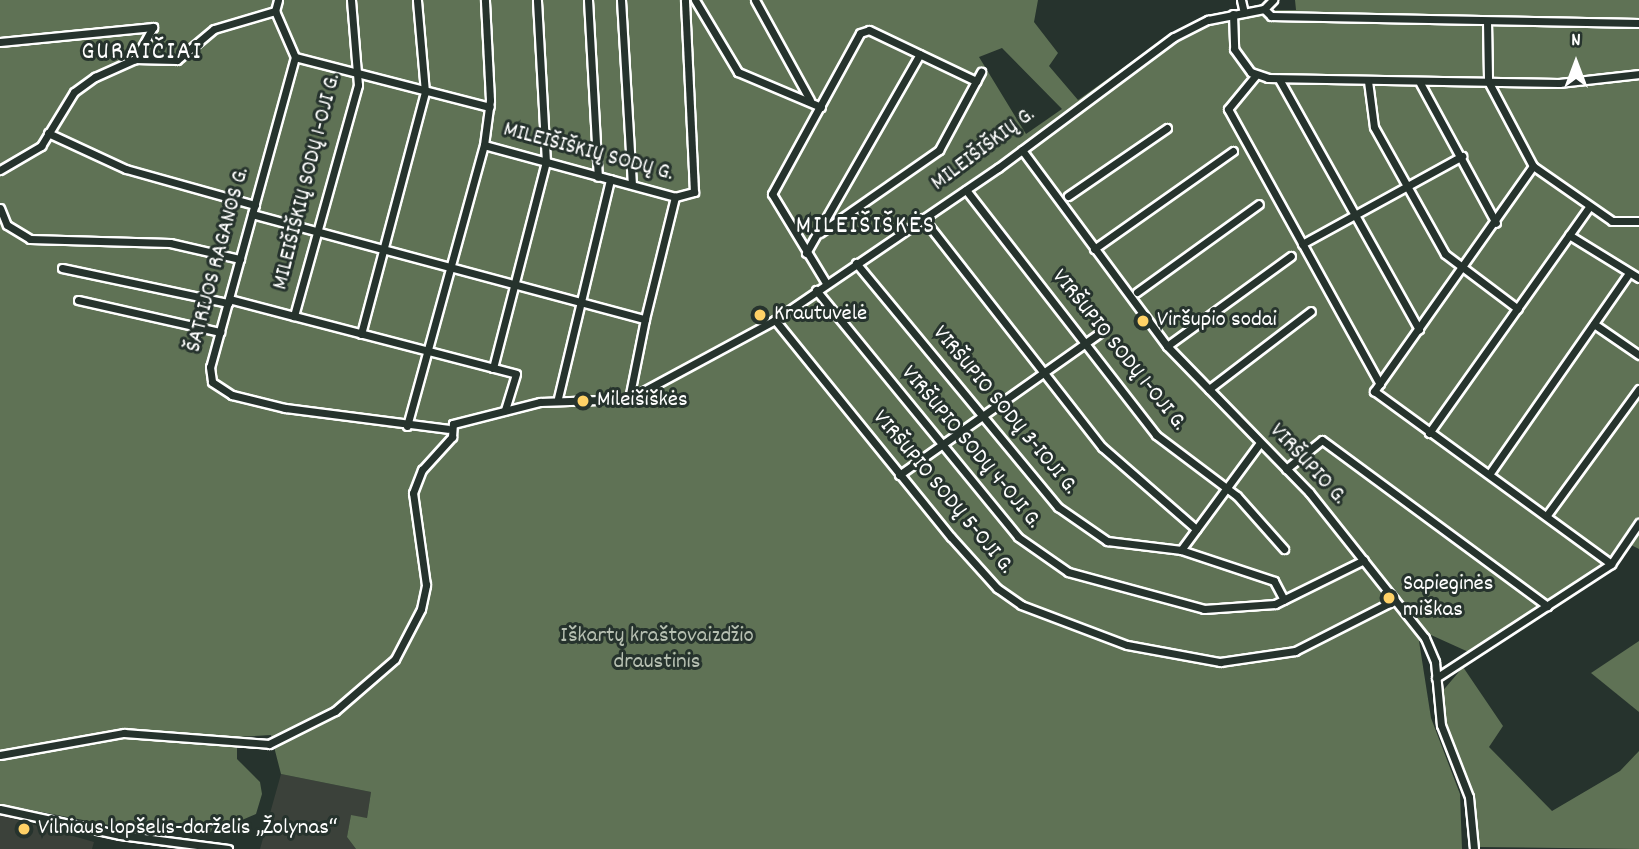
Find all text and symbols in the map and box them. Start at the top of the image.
north arrow [1541,28,1611,98]
text: N [1571,28,1581,55]
district label: GURAIČIAI [82,37,202,69]
street label: MILEIŠIŠKIŲ SODŲ 1-OJI G. [268,71,348,293]
street label: MILEIŠIŠKIŲ G. [927,102,1041,198]
street label: MILEIŠIŠKIŲ SODŲ G. [500,117,676,189]
street label: ŠATRIJOS RAGANOS G. [181,165,257,355]
district label: MILEIŠIŠKĖS [797,211,935,243]
street label: VIRŠUPIO SODŲ 1-OJI G. [1044,265,1192,437]
place label: Krautuvėlė [774,301,867,329]
marker: Krautuvėlė [752,307,768,323]
place label: Viršupio sodai [1157,307,1277,335]
marker: Viršupio sodai [1135,313,1151,329]
street label: VIRŠUPIO SODŲ 3-IOJI G. [925,321,1083,501]
street label: VIRŠUPIO SODŲ 4-OJI G. [894,361,1046,535]
place label: Mileišiškės [597,387,688,415]
marker: Mileišiškės [575,393,591,409]
street label: VIRŠUPIO SODŲ 5-OJI G. [865,405,1019,581]
street label: VIRŠUPIO G. [1262,419,1352,511]
place label: Sapieginės miškas [1403,571,1493,625]
marker: Sapieginės miškas [1381,590,1397,606]
park label: Iškartų kraštovaizdžio draustinis [560,623,754,677]
place label: Vilniaus lopšelis-darželis „Žolynas“ [38,815,338,843]
marker: Vilniaus lopšelis-darželis „Žolynas“ [16,821,32,837]

